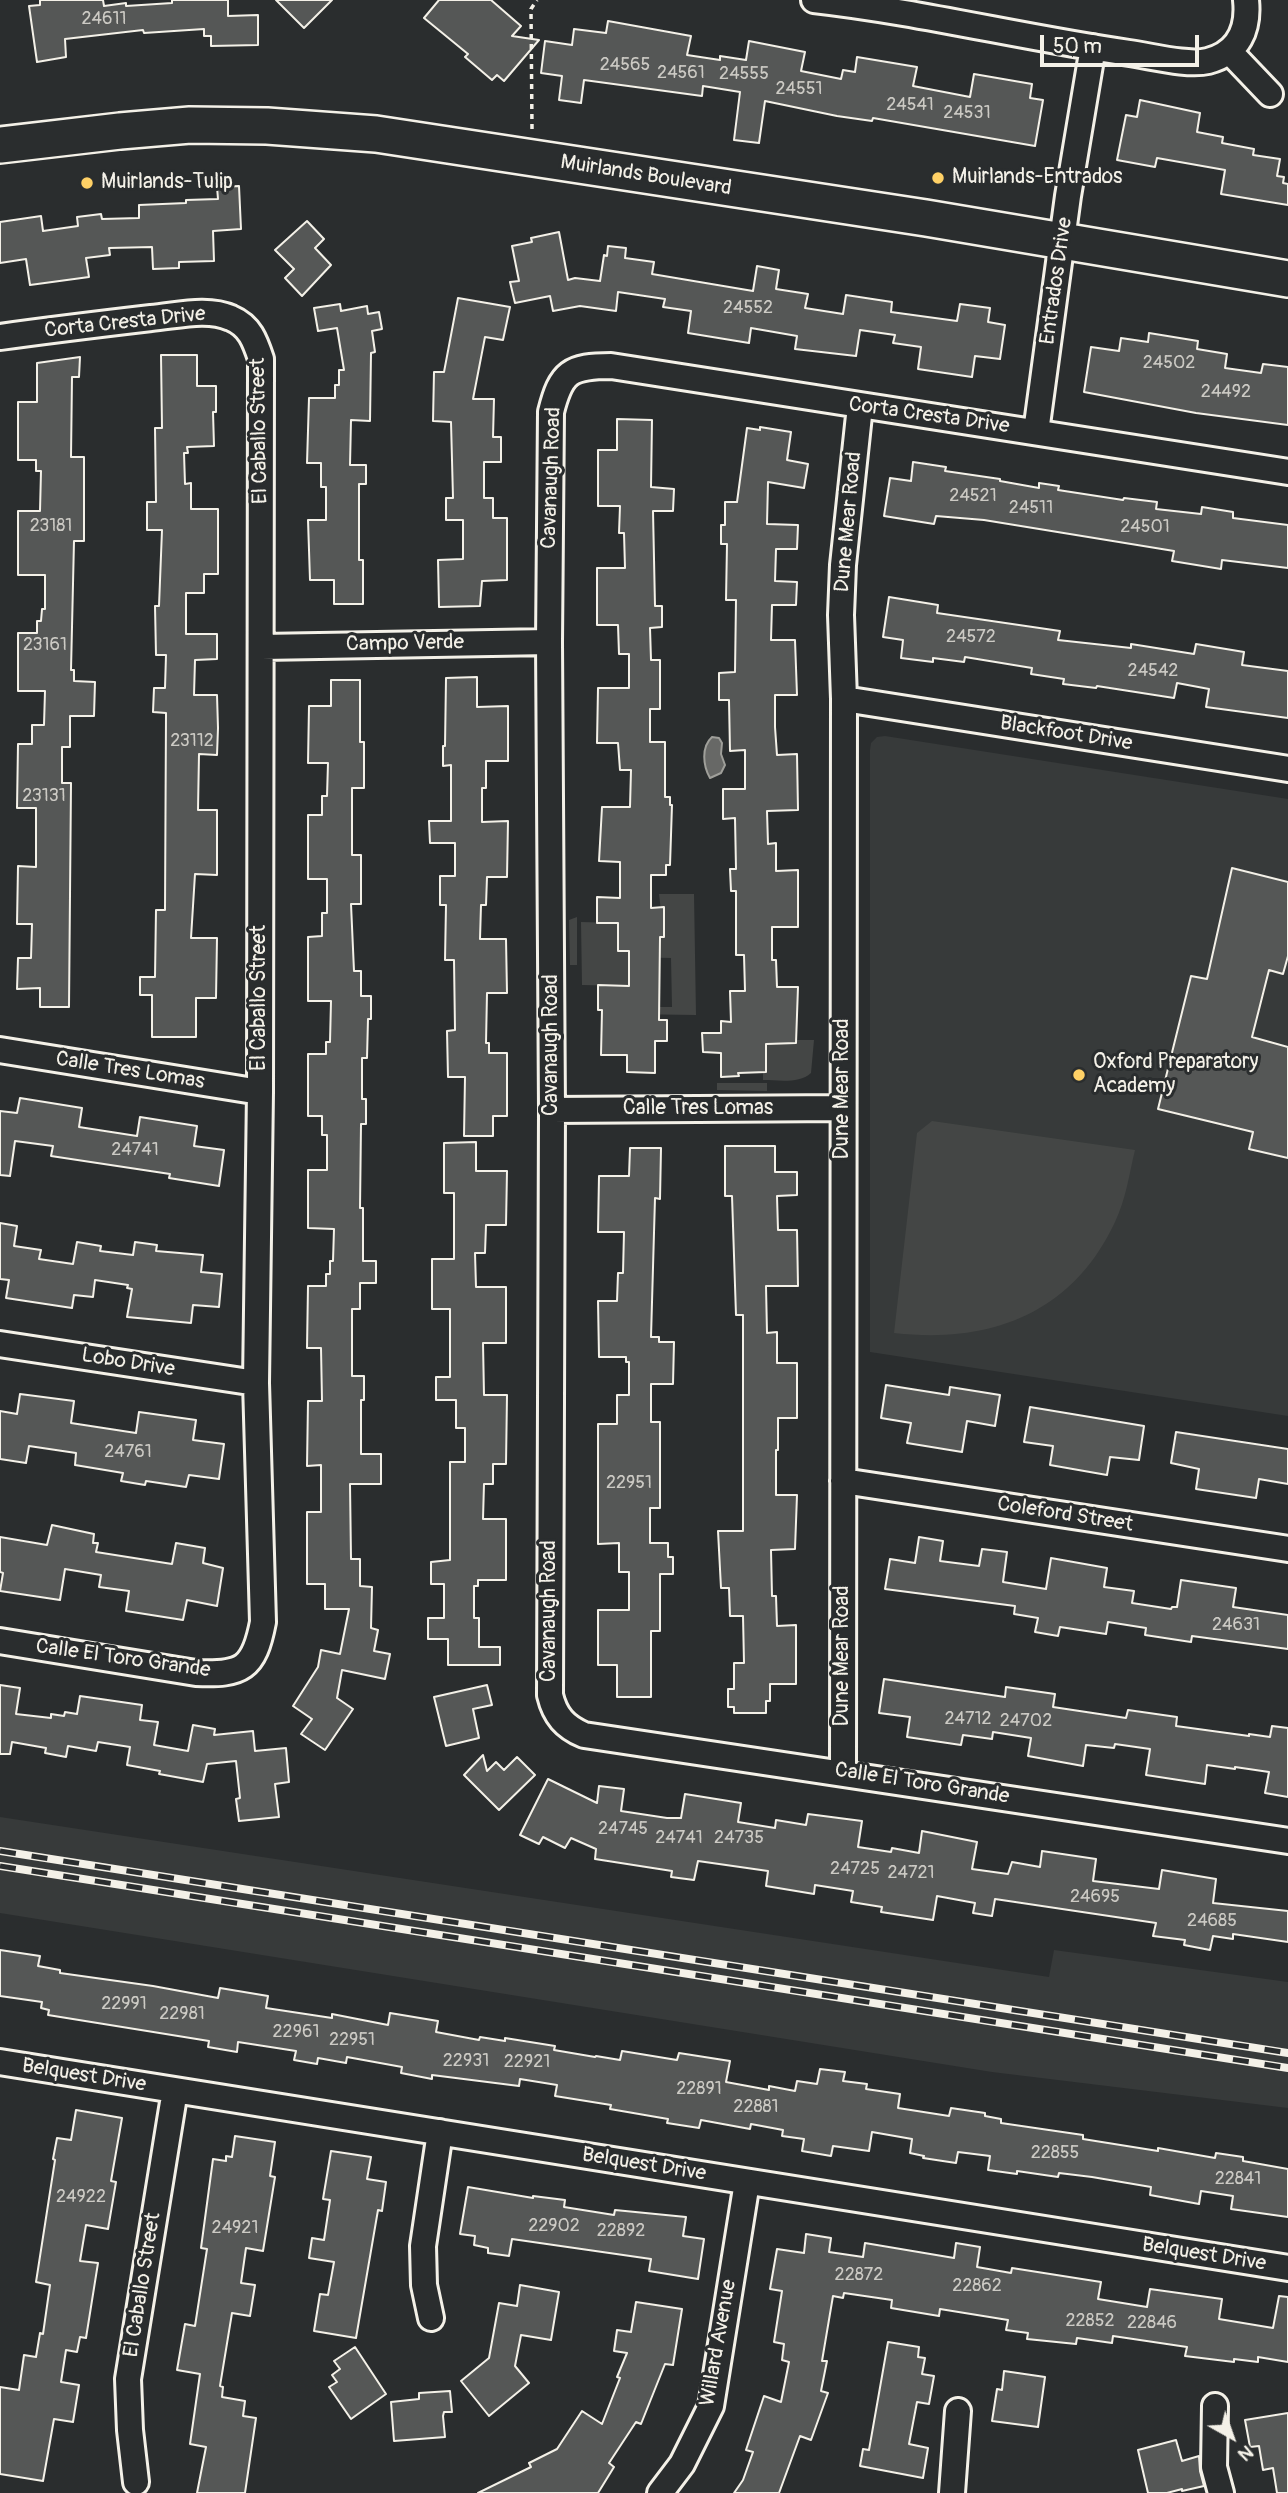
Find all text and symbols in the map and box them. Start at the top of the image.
house number: 24611 [81,8,127,30]
scale bar [1043,21,1202,65]
text: 50 m [1053,33,1102,60]
house number: 24565 [600,54,650,76]
house number: 24561 [657,62,705,84]
house number: 24555 [719,63,769,85]
house number: 24551 [775,78,823,100]
house number: 24541 [886,94,934,116]
house number: 24531 [943,102,991,124]
street label: Muirlands Boulevard [559,150,733,202]
place label: Muirlands-Entrados [952,165,1122,191]
place label: Muirlands-Tulip [101,170,233,196]
marker: Muirlands-Entrados [930,170,946,186]
marker: Muirlands-Tulip [79,175,95,191]
street label: Entrados Drive [1036,216,1078,346]
house number: 24552 [723,297,773,319]
street label: Corta Cresta Drive [43,302,207,344]
house number: 24502 [1143,352,1195,374]
street label: El Caballo Street [246,358,274,504]
house number: 24492 [1201,381,1251,403]
street label: Corta Cresta Drive [847,392,1011,440]
street label: Cavanaugh Road [537,407,567,549]
street label: Dune Mear Road [830,451,868,593]
house number: 24521 [949,485,997,507]
house number: 24511 [1009,497,1053,519]
house number: 23181 [30,515,72,537]
house number: 24501 [1120,516,1170,538]
house number: 24572 [946,626,996,648]
street label: Campo Verde [346,630,464,658]
house number: 23161 [23,634,67,656]
house number: 24542 [1128,660,1178,682]
street label: Blackfoot Drive [998,711,1134,757]
house number: 23112 [170,730,214,752]
house number: 23131 [22,785,66,807]
street label: El Caballo Street [247,925,273,1071]
street label: Cavanaugh Road [539,974,565,1116]
street label: Dune Mear Road [830,1019,856,1159]
street label: Calle Tres Lomas [54,1047,206,1095]
place label: Oxford Preparatory Academy [1093,1050,1258,1100]
marker: Oxford Preparatory Academy [1071,1067,1087,1083]
street label: Calle Tres Lomas [623,1096,773,1122]
house number: 24741 [111,1139,159,1161]
street label: Lobo Drive [80,1343,176,1383]
house number: 24761 [104,1441,152,1463]
house number: 22951 [606,1472,652,1494]
street label: Coleford Street [995,1492,1135,1538]
street label: Cavanaugh Road [537,1540,563,1682]
street label: Dune Mear Road [830,1586,856,1726]
house number: 24631 [1212,1614,1260,1636]
street label: Calle El Toro Grande [34,1634,212,1684]
house number: 24712 [944,1708,992,1730]
house number: 24702 [1000,1710,1052,1732]
street label: Calle El Toro Grande [833,1758,1011,1810]
house number: 24745 [598,1818,648,1840]
house number: 24741 [655,1827,703,1849]
house number: 24735 [714,1827,764,1849]
house number: 24725 [830,1858,880,1880]
house number: 24721 [887,1862,935,1884]
house number: 24695 [1070,1886,1120,1908]
house number: 24685 [1187,1910,1237,1932]
house number: 22991 [101,1993,147,2015]
house number: 22981 [159,2003,205,2025]
house number: 22961 [273,2021,319,2043]
house number: 22951 [329,2029,375,2051]
house number: 22931 [443,2050,489,2072]
house number: 22921 [504,2051,550,2073]
street label: Belquest Drive [20,2054,148,2098]
house number: 22891 [676,2078,722,2100]
house number: 22881 [733,2096,779,2118]
house number: 22855 [1031,2142,1079,2164]
street label: Belquest Drive [580,2143,708,2187]
house number: 22841 [1215,2168,1261,2190]
house number: 24922 [56,2186,106,2208]
street label: El Caballo Street [119,2211,167,2359]
house number: 22902 [528,2215,580,2237]
house number: 24921 [212,2217,258,2239]
house number: 22892 [597,2220,645,2242]
street label: Belquest Drive [1140,2233,1268,2277]
house number: 22872 [835,2264,883,2286]
house number: 22862 [952,2275,1002,2297]
street label: Willard Avenue [695,2278,743,2408]
house number: 22852 [1065,2310,1115,2332]
house number: 22846 [1127,2312,1177,2334]
north arrow [1197,2402,1267,2472]
text: N [1233,2440,1258,2466]

